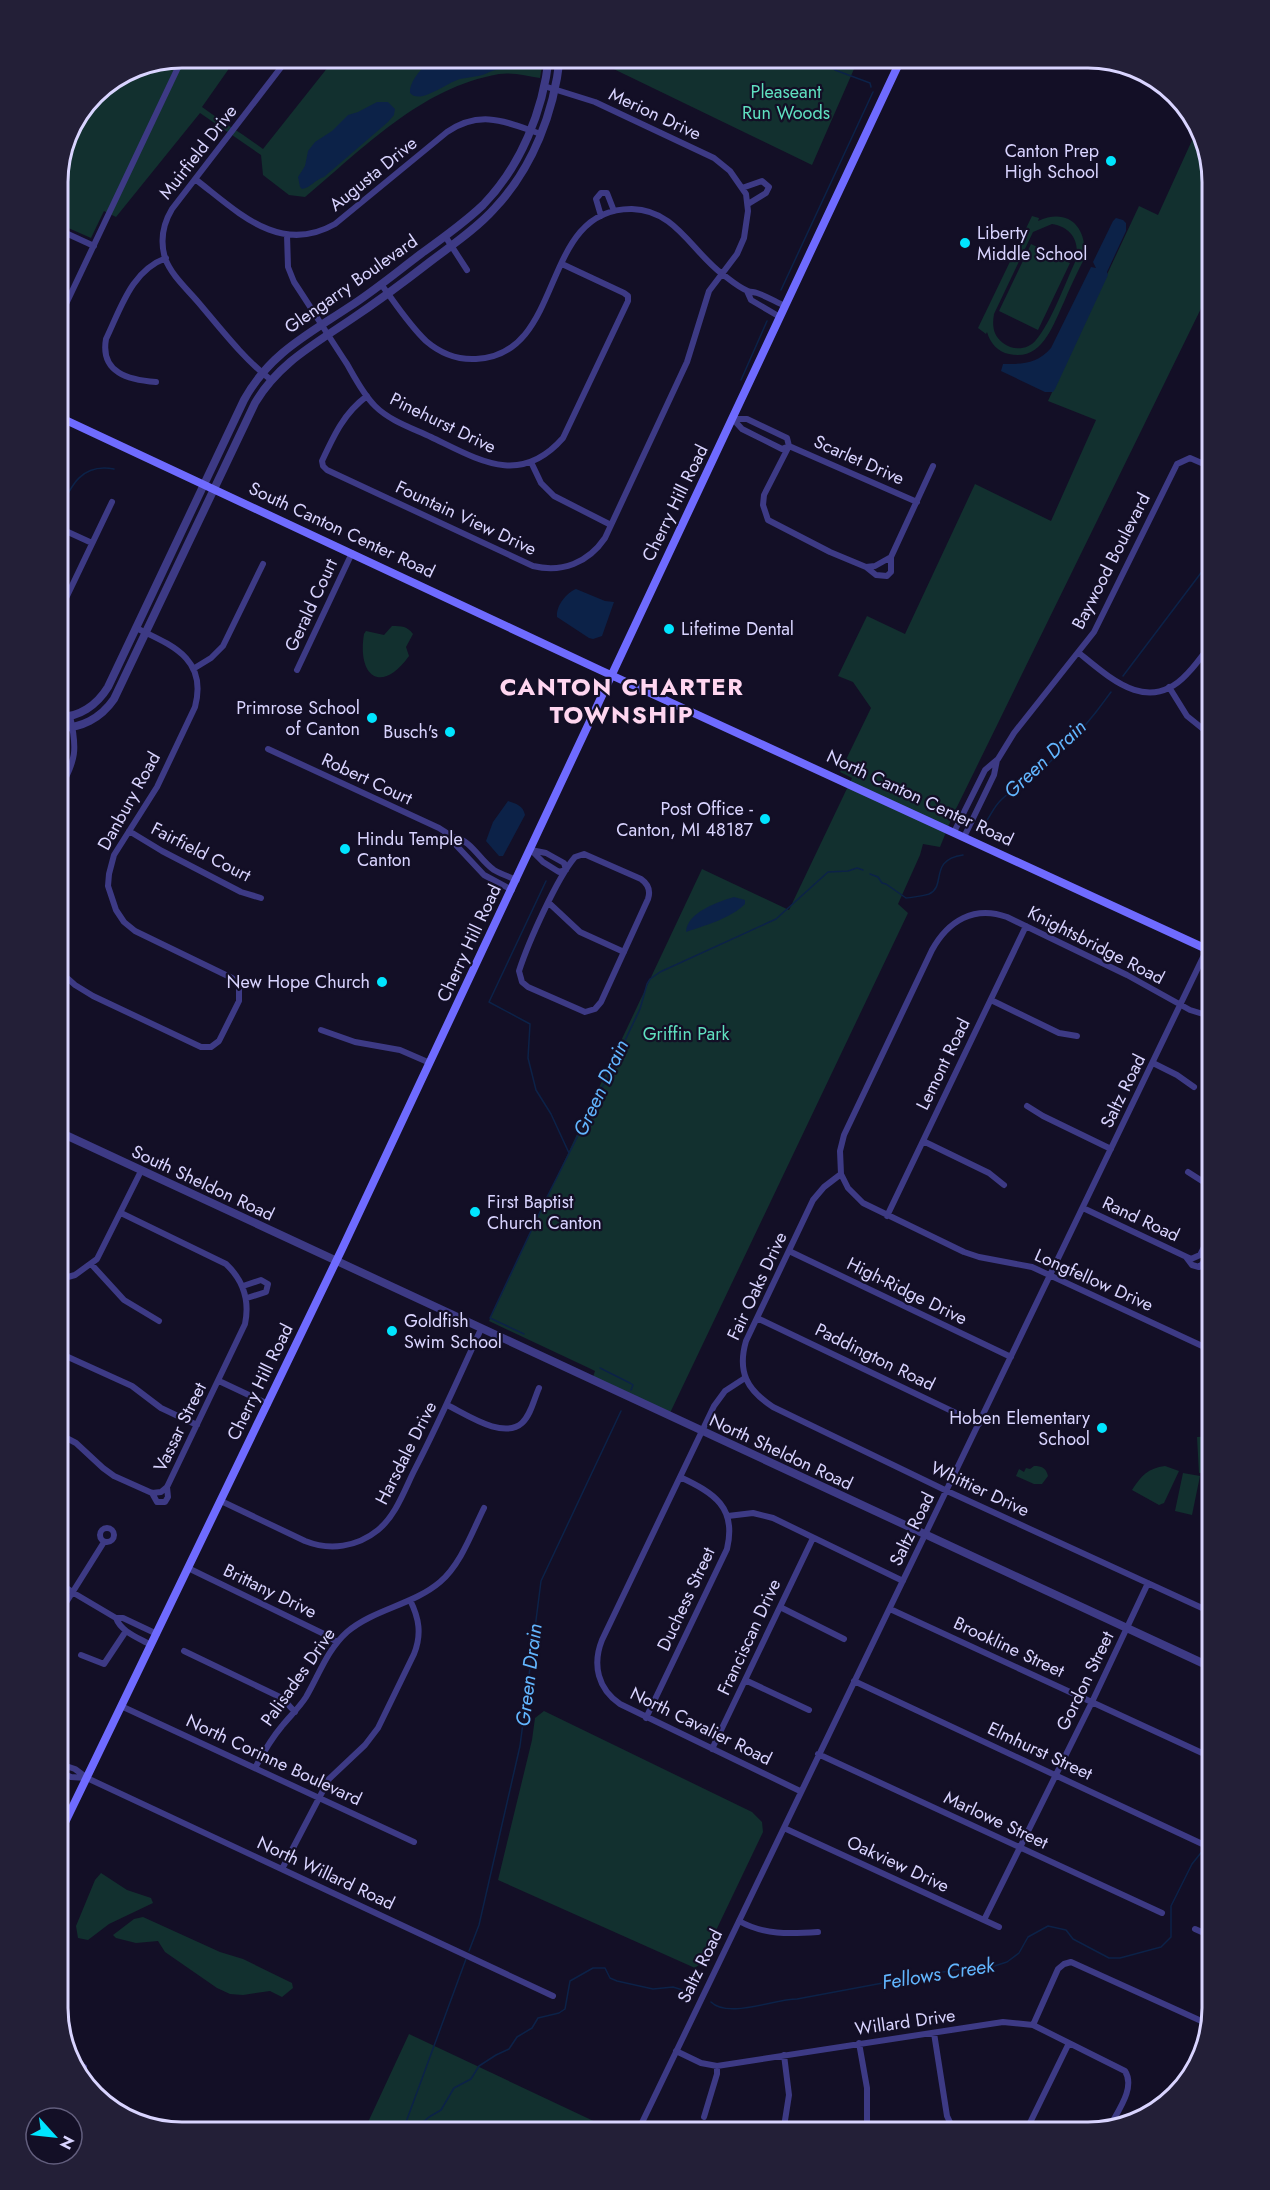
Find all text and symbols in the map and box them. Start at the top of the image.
park label: Pleaseant Run Woods [742,79,830,126]
street label: Merion Drive [604,81,706,147]
street label: Muirfield Drive [153,99,243,205]
street label: Augusta Drive [324,130,422,218]
place label: Canton Prep High School [1005,138,1099,185]
marker: Canton Prep High School [1104,154,1118,168]
place label: Liberty Middle School [977,220,1087,267]
street label: Glengarry Boulevard [279,228,423,340]
marker: Liberty Middle School [958,236,972,250]
street label: Pinehurst Drive [385,386,501,460]
street label: Scarlet Drive [810,429,908,491]
street label: Cherry Hill Road [635,440,715,566]
street label: Fountain View Drive [391,474,541,562]
street label: South Canton Center Road [245,475,439,585]
street label: Baywood Boulevard [1065,488,1157,634]
street label: Gerald Court [278,554,344,656]
place label: Lifetime Dental [681,616,794,642]
marker: Lifetime Dental [662,622,676,636]
district label: CANTON CHARTER TOWNSHIP [500,669,744,732]
place label: Primrose School of Canton [236,695,360,742]
marker: Primrose School of Canton [365,711,379,725]
water label: Green Drain [997,713,1093,805]
place label: Busch's [383,719,438,745]
marker: Busch's [443,725,457,739]
street label: North Canton Center Road [822,743,1018,853]
street label: Danbury Road [91,747,167,855]
street label: Robert Court [317,747,417,812]
place label: Post Office - Canton, MI 48187 [616,796,754,843]
marker: Post Office - Canton, MI 48187 [758,812,772,826]
street label: Fairfield Court [147,816,256,889]
place label: Hindu Temple Canton [357,826,463,873]
marker: Hindu Temple Canton [338,842,352,856]
street label: Cherry Hill Road [430,880,508,1006]
street label: Knightsbridge Road [1023,899,1169,991]
place label: New Hope Church [227,969,370,995]
marker: New Hope Church [375,975,389,989]
street label: Lemont Road [910,1014,976,1114]
park label: Griffin Park [643,1021,729,1047]
water label: Green Drain [566,1035,636,1141]
street label: Saltz Road [1094,1050,1152,1132]
street label: South Sheldon Road [127,1139,279,1227]
place label: First Baptist Church Canton [487,1189,602,1236]
street label: Rand Road [1098,1190,1184,1248]
marker: First Baptist Church Canton [468,1205,482,1219]
street label: Fair Oaks Drive [721,1228,793,1344]
street label: Longfellow Drive [1030,1242,1158,1318]
street label: High-Ridge Drive [842,1251,972,1331]
place label: Goldfish Swim School [404,1308,502,1355]
street label: Paddington Road [811,1317,939,1397]
street label: Cherry Hill Road [220,1319,300,1445]
marker: Goldfish Swim School [385,1324,399,1338]
street label: Vassar Street [147,1377,213,1476]
street label: Harsdale Drive [369,1397,443,1509]
place label: Hoben Elementary School [949,1405,1090,1452]
street label: North Sheldon Road [705,1407,857,1497]
marker: Hoben Elementary School [1095,1421,1109,1435]
street label: Whittier Drive [926,1455,1034,1523]
street label: Saltz Road [883,1488,941,1570]
street label: Duchess Street [651,1542,722,1655]
street label: Brittany Drive [219,1557,321,1625]
street label: Franciscan Drive [711,1575,787,1699]
street label: Brookline Street [949,1610,1069,1684]
street label: Palisades Drive [254,1622,342,1732]
water label: Green Drain [508,1622,550,1728]
street label: Gordon Street [1050,1626,1121,1735]
street label: North Cavalier Road [626,1680,776,1772]
street label: North Corinne Boulevard [182,1708,366,1812]
street label: Elmhurst Street [983,1715,1097,1787]
street label: Marlowe Street [939,1784,1053,1856]
street label: Oakview Drive [843,1829,953,1899]
street label: North Willard Road [253,1830,399,1916]
street label: Saltz Road [671,1925,729,2007]
water label: Fellows Creek [880,1951,998,1997]
street label: Willard Drive [853,2002,957,2042]
north arrow [24,2106,84,2166]
text: N [54,2132,80,2153]

